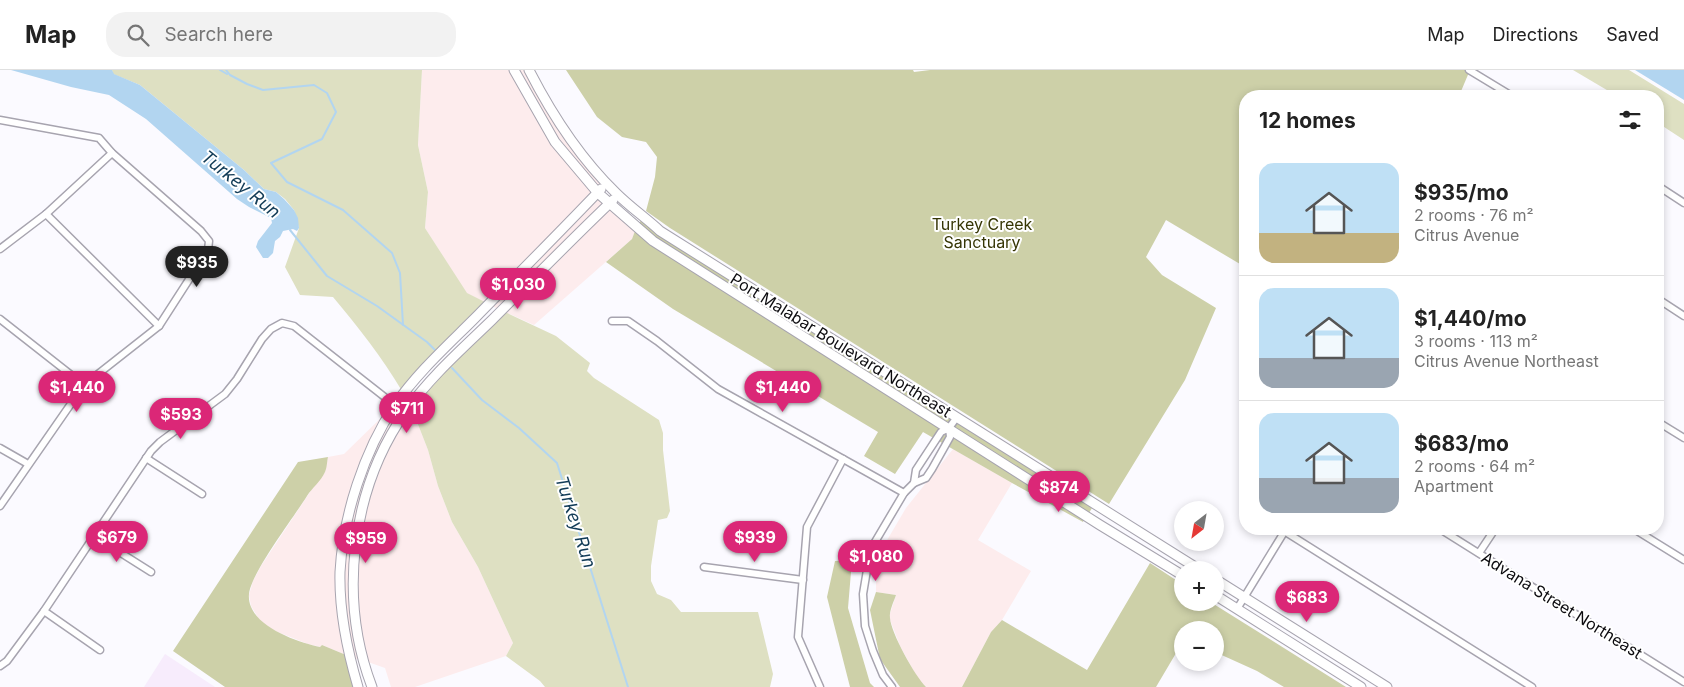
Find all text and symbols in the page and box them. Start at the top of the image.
search box [106,12,456,57]
text: Map [25,20,76,49]
icon: search [124,21,152,49]
text: Search here [164,23,273,46]
text: Map [1427,24,1465,45]
text: Directions [1493,24,1578,45]
text: Saved [1606,24,1659,45]
icon: filters [1616,106,1644,134]
text: 12 homes [1259,108,1356,133]
water label: Turkey Run [197,146,285,222]
text: $935/mo [1414,180,1509,205]
icon: home [1299,183,1359,243]
text: 2 rooms · 76 m² [1414,205,1534,225]
park label: Turkey Creek Sanctuary [932,214,1033,252]
text: Citrus Avenue [1414,225,1519,245]
pin: $935 [167,246,227,288]
text: $935 [176,252,218,272]
pin: $1,030 [477,268,559,310]
street label: Port Malabar Boulevard Northeast [727,269,955,421]
text: $1,030 [491,274,545,294]
text: $1,440/mo [1414,306,1527,331]
icon: home [1299,308,1359,368]
text: 3 rooms · 113 m² [1414,331,1538,351]
text: Citrus Avenue Northeast [1414,351,1599,371]
pin: $1,440 [36,370,118,413]
pin: $1,440 [742,370,824,413]
text: $1,440 [49,377,105,397]
text: $1,440 [755,377,811,397]
pin: $711 [377,392,437,434]
pin: $593 [151,398,211,440]
text: $711 [390,398,424,418]
text: $593 [160,404,202,424]
text: $683/mo [1414,431,1509,456]
icon: home [1299,433,1359,493]
text: 2 rooms · 64 m² [1414,456,1535,476]
pin: $874 [1029,470,1089,513]
water label: Turkey Run [551,473,601,571]
text: Apartment [1414,476,1494,496]
text: $874 [1039,477,1079,497]
north arrow [1174,501,1224,551]
map controls [1174,501,1224,671]
pin: $679 [87,520,147,563]
pin: $939 [725,520,785,563]
pin: $959 [336,522,396,564]
text: $679 [97,527,137,547]
text: $939 [734,527,776,547]
text: $959 [345,528,387,548]
pin: $1,080 [835,540,917,582]
text: $1,080 [849,546,903,566]
street label: Advana Street Northeast [1478,547,1646,663]
button: + [1174,561,1224,611]
pin: $683 [1277,580,1337,623]
text: $683 [1286,587,1328,607]
button: − [1174,621,1224,671]

